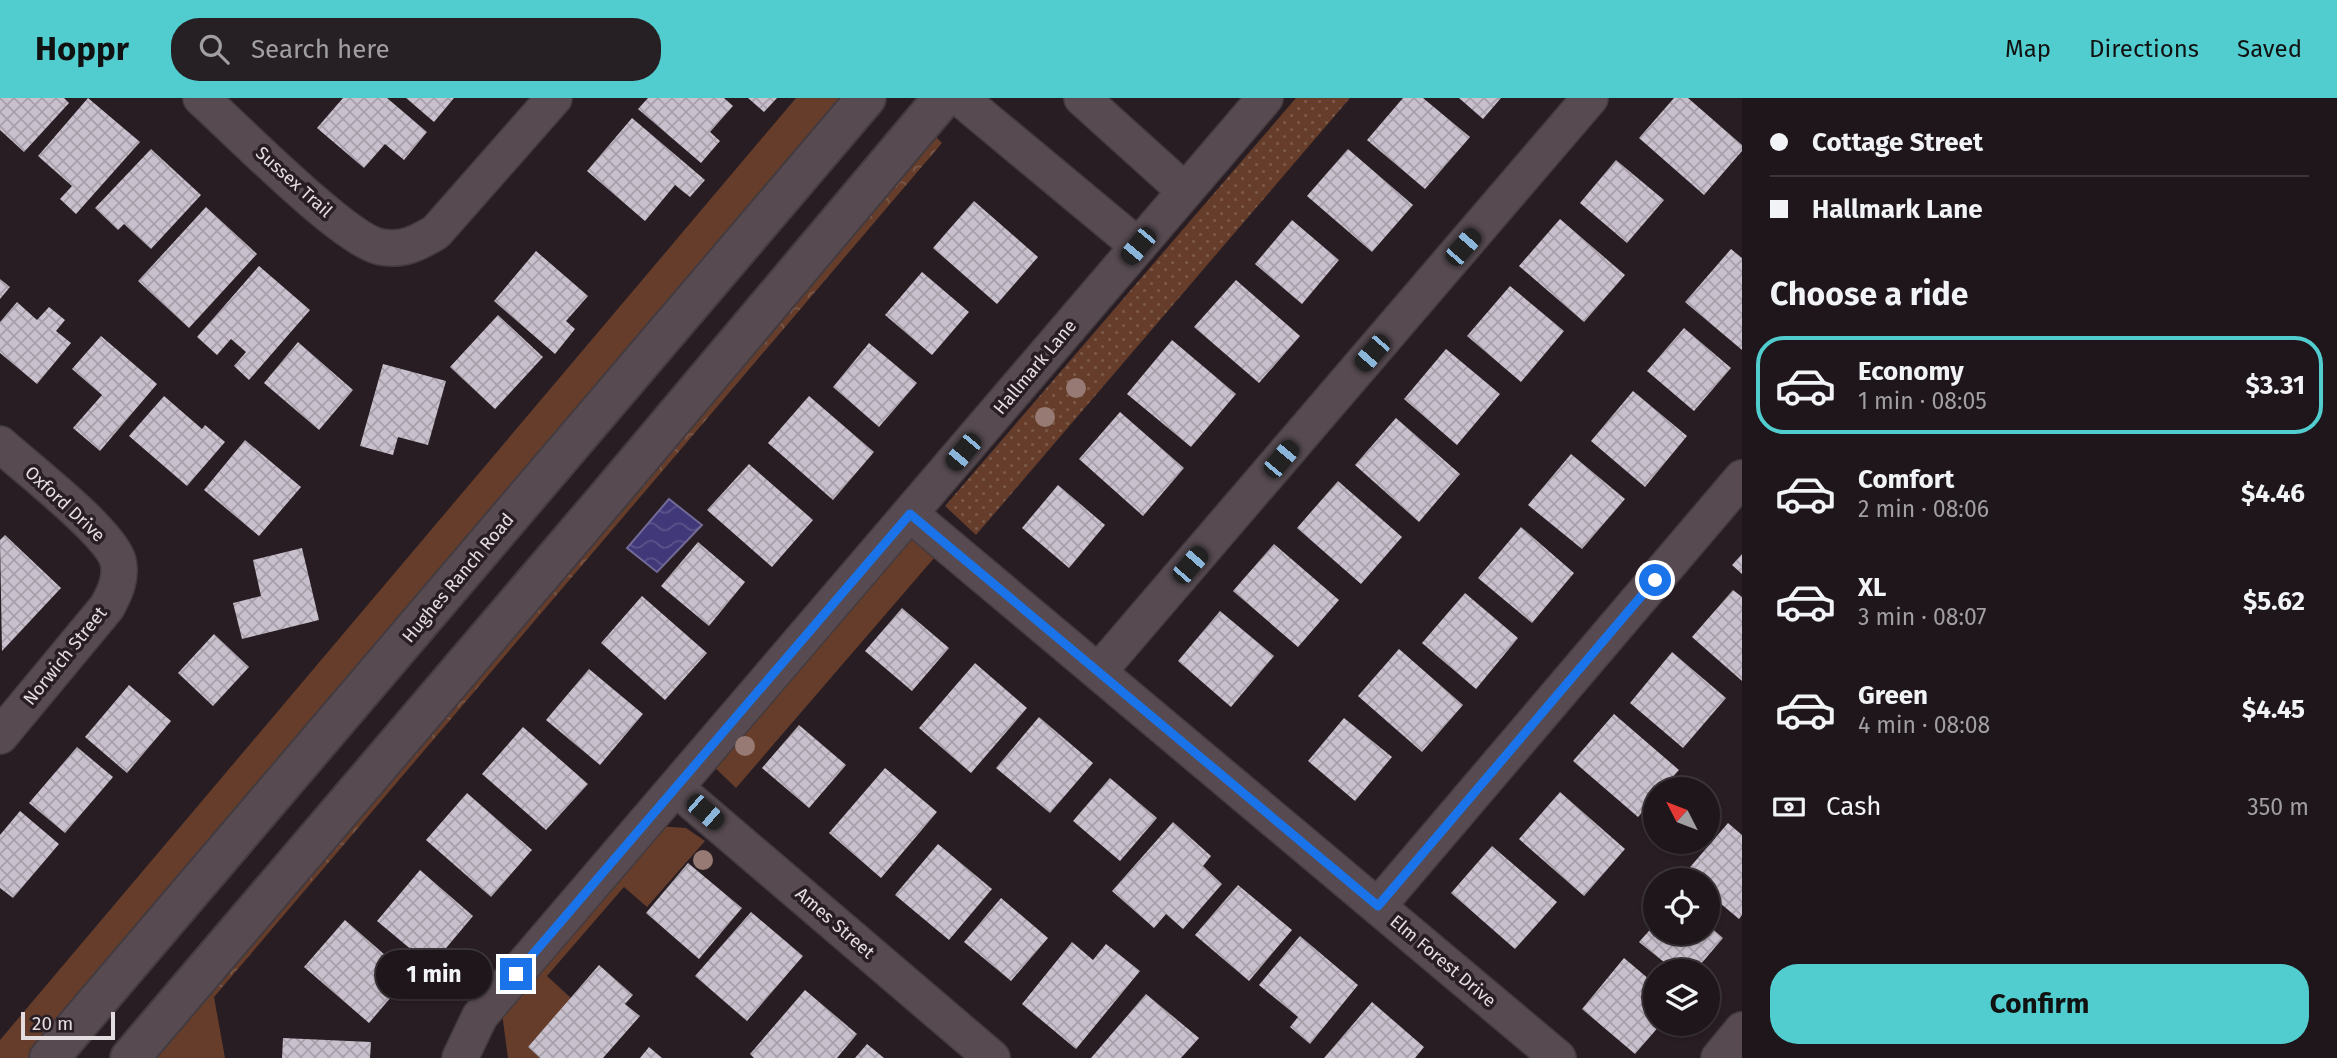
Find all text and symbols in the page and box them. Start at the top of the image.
search box [171,18,661,81]
text: Hoppr [35,29,129,69]
icon: search [195,30,233,68]
text: Search here [251,34,390,65]
text: Map [2005,35,2051,63]
text: Directions [2089,35,2199,63]
text: Saved [2237,35,2302,63]
text: Cottage Street [1812,127,1983,158]
street label: Sussex Trail [251,142,337,222]
text: Hallmark Lane [1812,194,1983,225]
car [1117,223,1160,269]
car [1442,224,1485,270]
text: Choose a ride [1770,275,1968,313]
street label: Hallmark Lane [989,315,1081,419]
car [1351,330,1394,376]
icon: car [1774,354,1837,417]
text: Economy [1858,356,1964,387]
text: $3.31 [2246,370,2305,401]
text: 1 min · 08:05 [1858,387,1987,415]
car [942,429,985,475]
car [1260,436,1303,482]
street label: Oxford Drive [20,461,110,547]
icon: car [1774,462,1837,525]
text: Comfort [1858,464,1954,495]
text: $4.46 [2241,478,2305,509]
text: 2 min · 08:06 [1858,495,1989,523]
street label: Hughes Ranch Road [397,509,519,647]
car [1169,542,1212,588]
route start [1639,564,1671,596]
icon: car [1774,570,1837,633]
text: XL [1858,572,1886,603]
text: $5.62 [2243,586,2305,617]
street label: Norwich Street [19,602,112,710]
text: 3 min · 08:07 [1858,603,1987,631]
icon: car [1774,678,1837,741]
text: Green [1858,680,1928,711]
text: $4.45 [2242,694,2305,725]
text: 4 min · 08:08 [1858,711,1990,739]
north arrow [1643,777,1720,854]
map controls [1643,777,1720,1036]
icon: cash [1770,788,1808,826]
car [683,790,728,834]
text: Cash [1826,791,1882,822]
text: 350 m [2247,793,2309,821]
button: locate [1643,868,1720,945]
street label: Ames Street [791,883,879,964]
street label: Elm Forest Drive [1385,910,1501,1012]
callout: 1 min [376,950,491,998]
route end [500,958,532,990]
button: layers [1643,959,1720,1036]
text: 1 min [406,960,462,988]
button: Confirm [1770,964,2309,1044]
scale bar [21,1009,116,1041]
text: 20 m [32,1012,73,1035]

